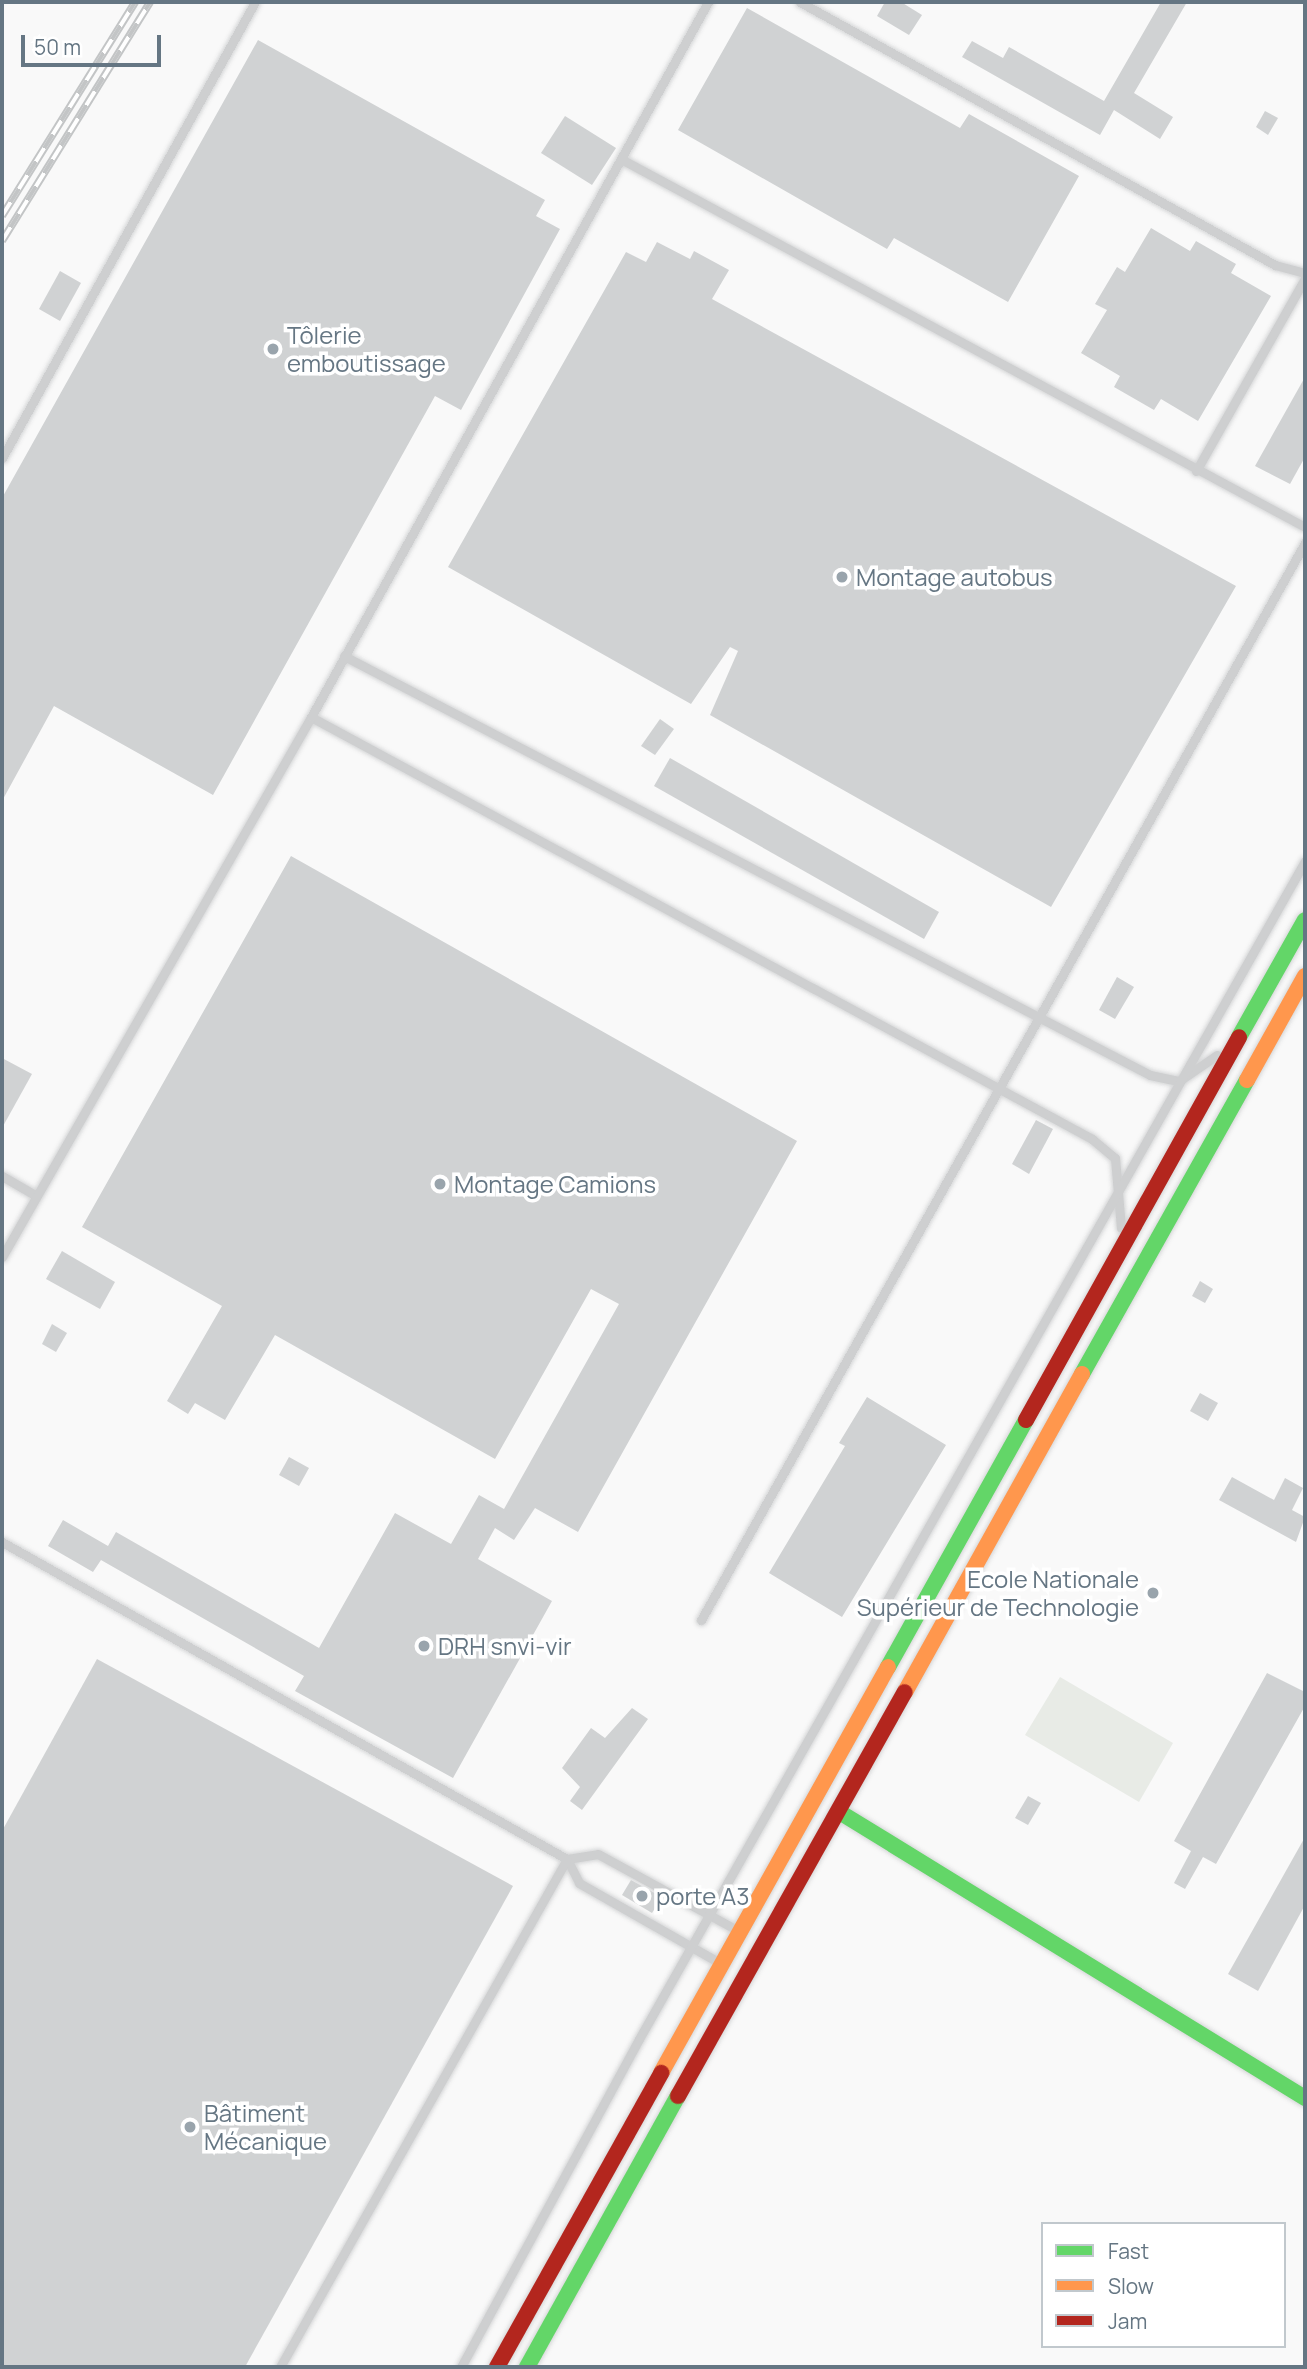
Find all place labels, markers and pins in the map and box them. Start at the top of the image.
place label: Tôlerie emboutissage [287,321,446,377]
marker: Tôlerie emboutissage [265,341,281,357]
place label: Montage autobus [856,563,1053,591]
marker: Montage autobus [834,569,850,585]
place label: Montage Camions [454,1170,656,1198]
marker: Montage Camions [432,1176,448,1192]
place label: Ecole Nationale Supérieur de Technologie [857,1565,1139,1621]
marker: Ecole Nationale Supérieur de Technologie [1145,1585,1161,1601]
place label: DRH snvi-vir [438,1632,572,1660]
marker: DRH snvi-vir [416,1638,432,1654]
place label: porte A3 [656,1882,749,1910]
marker: porte A3 [634,1888,650,1904]
place label: Bâtiment Mécanique [204,2099,327,2155]
marker: Bâtiment Mécanique [182,2119,198,2135]

